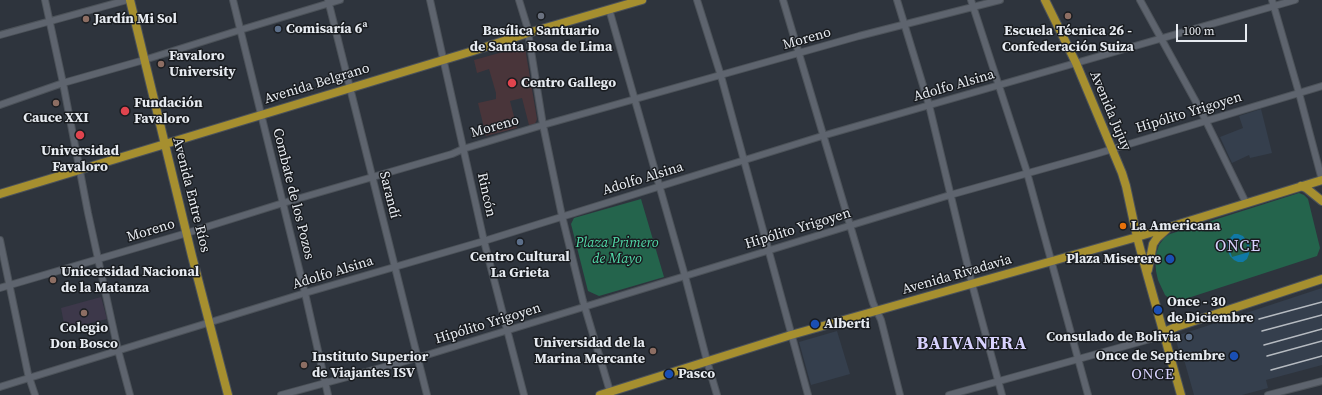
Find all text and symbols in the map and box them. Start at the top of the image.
place label: Jardín Mi Sol [94,11,177,27]
marker: Basílica Santuario de Santa Rosa de Lima [536,11,546,21]
marker: Escuela Técnica 26 - Confederación Suiza [1063,11,1073,21]
marker: Jardín Mi Sol [81,14,91,24]
scale bar [1178,16,1249,42]
place label: Comisaría 6ª [286,21,367,37]
place label: Basílica Santuario de Santa Rosa de Lima [470,23,612,56]
place label: Escuela Técnica 26 - Confederación Suiza [1002,23,1134,56]
text: 100 m [1183,23,1215,39]
marker: Comisaría 6ª [273,24,283,34]
street label: Moreno [781,24,833,54]
place label: Favaloro University [169,48,236,80]
marker: Favaloro University [156,59,166,69]
street label: Avenida Belgrano [262,60,372,108]
street label: Adolfo Alsina [911,66,997,106]
street label: Avenida Jujuy [1086,69,1134,153]
place label: Centro Gallego [521,75,616,91]
marker: Centro Gallego [506,77,518,89]
street label: Hipólito Yrigoyen [1134,89,1244,137]
place label: Fundación Favaloro [134,95,203,128]
marker: Cauce XXI [51,98,61,108]
marker: Fundación Favaloro [119,105,131,117]
place label: Cauce XXI [23,110,89,126]
street label: Moreno [469,112,521,142]
street label: Combate de los Pozos [269,127,317,261]
marker: Universidad Favaloro [74,129,86,141]
street label: Avenida Entre Ríos [169,136,213,254]
place label: Universidad Favaloro [41,143,119,176]
street label: Adolfo Alsina [601,159,685,199]
street label: Sarandí [375,170,403,220]
street label: Rincón [473,171,499,219]
street label: Hipólito Yrigoyen [743,205,853,253]
street label: Moreno [125,216,177,246]
place label: La Americana [1131,218,1220,234]
marker: La Americana [1118,221,1128,231]
park label: Plaza Primero de Mayo [575,235,659,268]
marker: Centro Cultural La Grieta [515,237,525,247]
district label: ONCE [1215,237,1261,257]
place label: Centro Cultural La Grieta [470,249,570,282]
street label: Avenida Rivadavia [900,251,1014,299]
place label: Plaza Miserere [1066,251,1161,267]
street label: Adolfo Alsina [291,253,375,293]
marker: Plaza Miserere [1164,253,1176,265]
place label: Unicersidad Nacional de la Matanza [61,264,199,296]
marker: Unicersidad Nacional de la Matanza [48,275,58,285]
place label: Once - 30 de Diciembre [1167,294,1254,326]
street label: Hipólito Yrigoyen [433,300,543,348]
marker: Once - 30 de Diciembre [1152,304,1164,316]
marker: Colegio Don Bosco [79,308,89,318]
place label: Alberti [824,316,870,332]
marker: Alberti [809,318,821,330]
place label: Colegio Don Bosco [50,320,118,352]
place label: Consulado de Bolivia [1046,329,1181,345]
marker: Consulado de Bolivia [1184,332,1194,342]
district label: BALVANERA [917,333,1027,355]
place label: Universidad de la Marina Mercante [533,335,645,368]
marker: Universidad de la Marina Mercante [648,346,658,356]
place label: Once de Septiembre [1096,348,1225,364]
place label: Instituto Superior de Viajantes ISV [312,349,428,382]
marker: Once de Septiembre [1228,350,1240,362]
marker: Instituto Superior de Viajantes ISV [299,360,309,370]
place label: Pasco [678,366,715,382]
district label: ONCE [1131,366,1175,384]
marker: Pasco [663,368,675,380]

